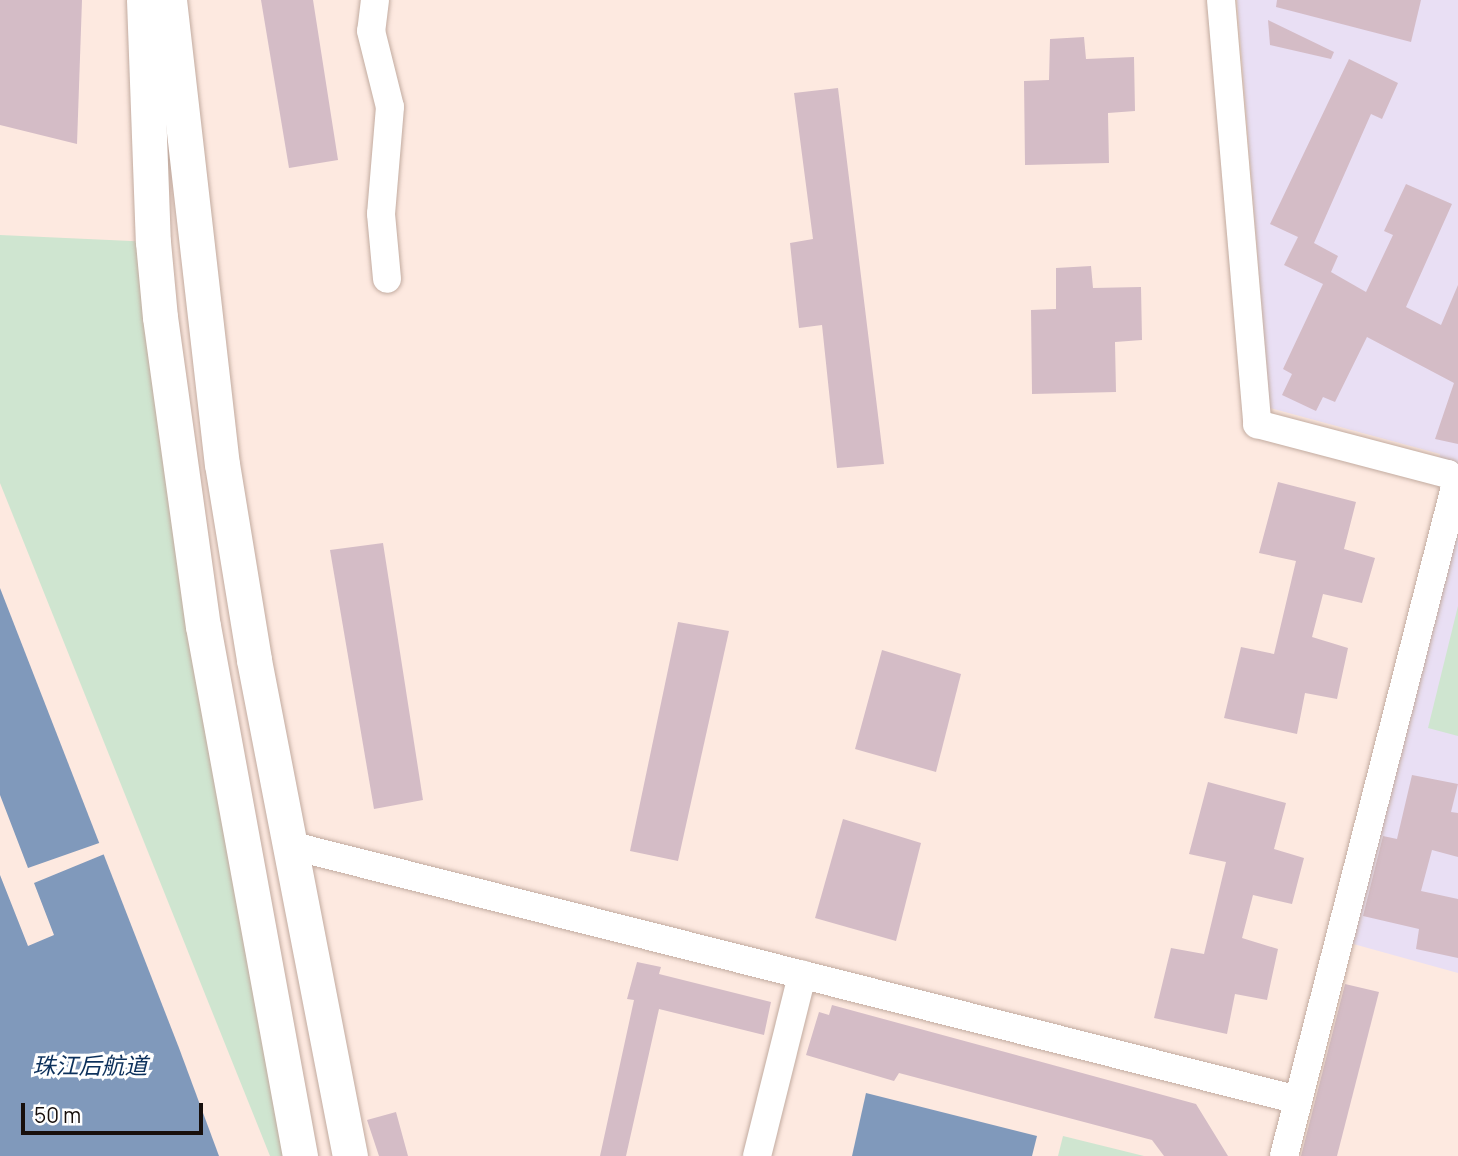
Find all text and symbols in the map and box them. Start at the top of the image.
water label: 珠江后航道 [33,1051,147,1079]
scale bar [24,1090,206,1134]
text: 50 m [34,1101,81,1129]

